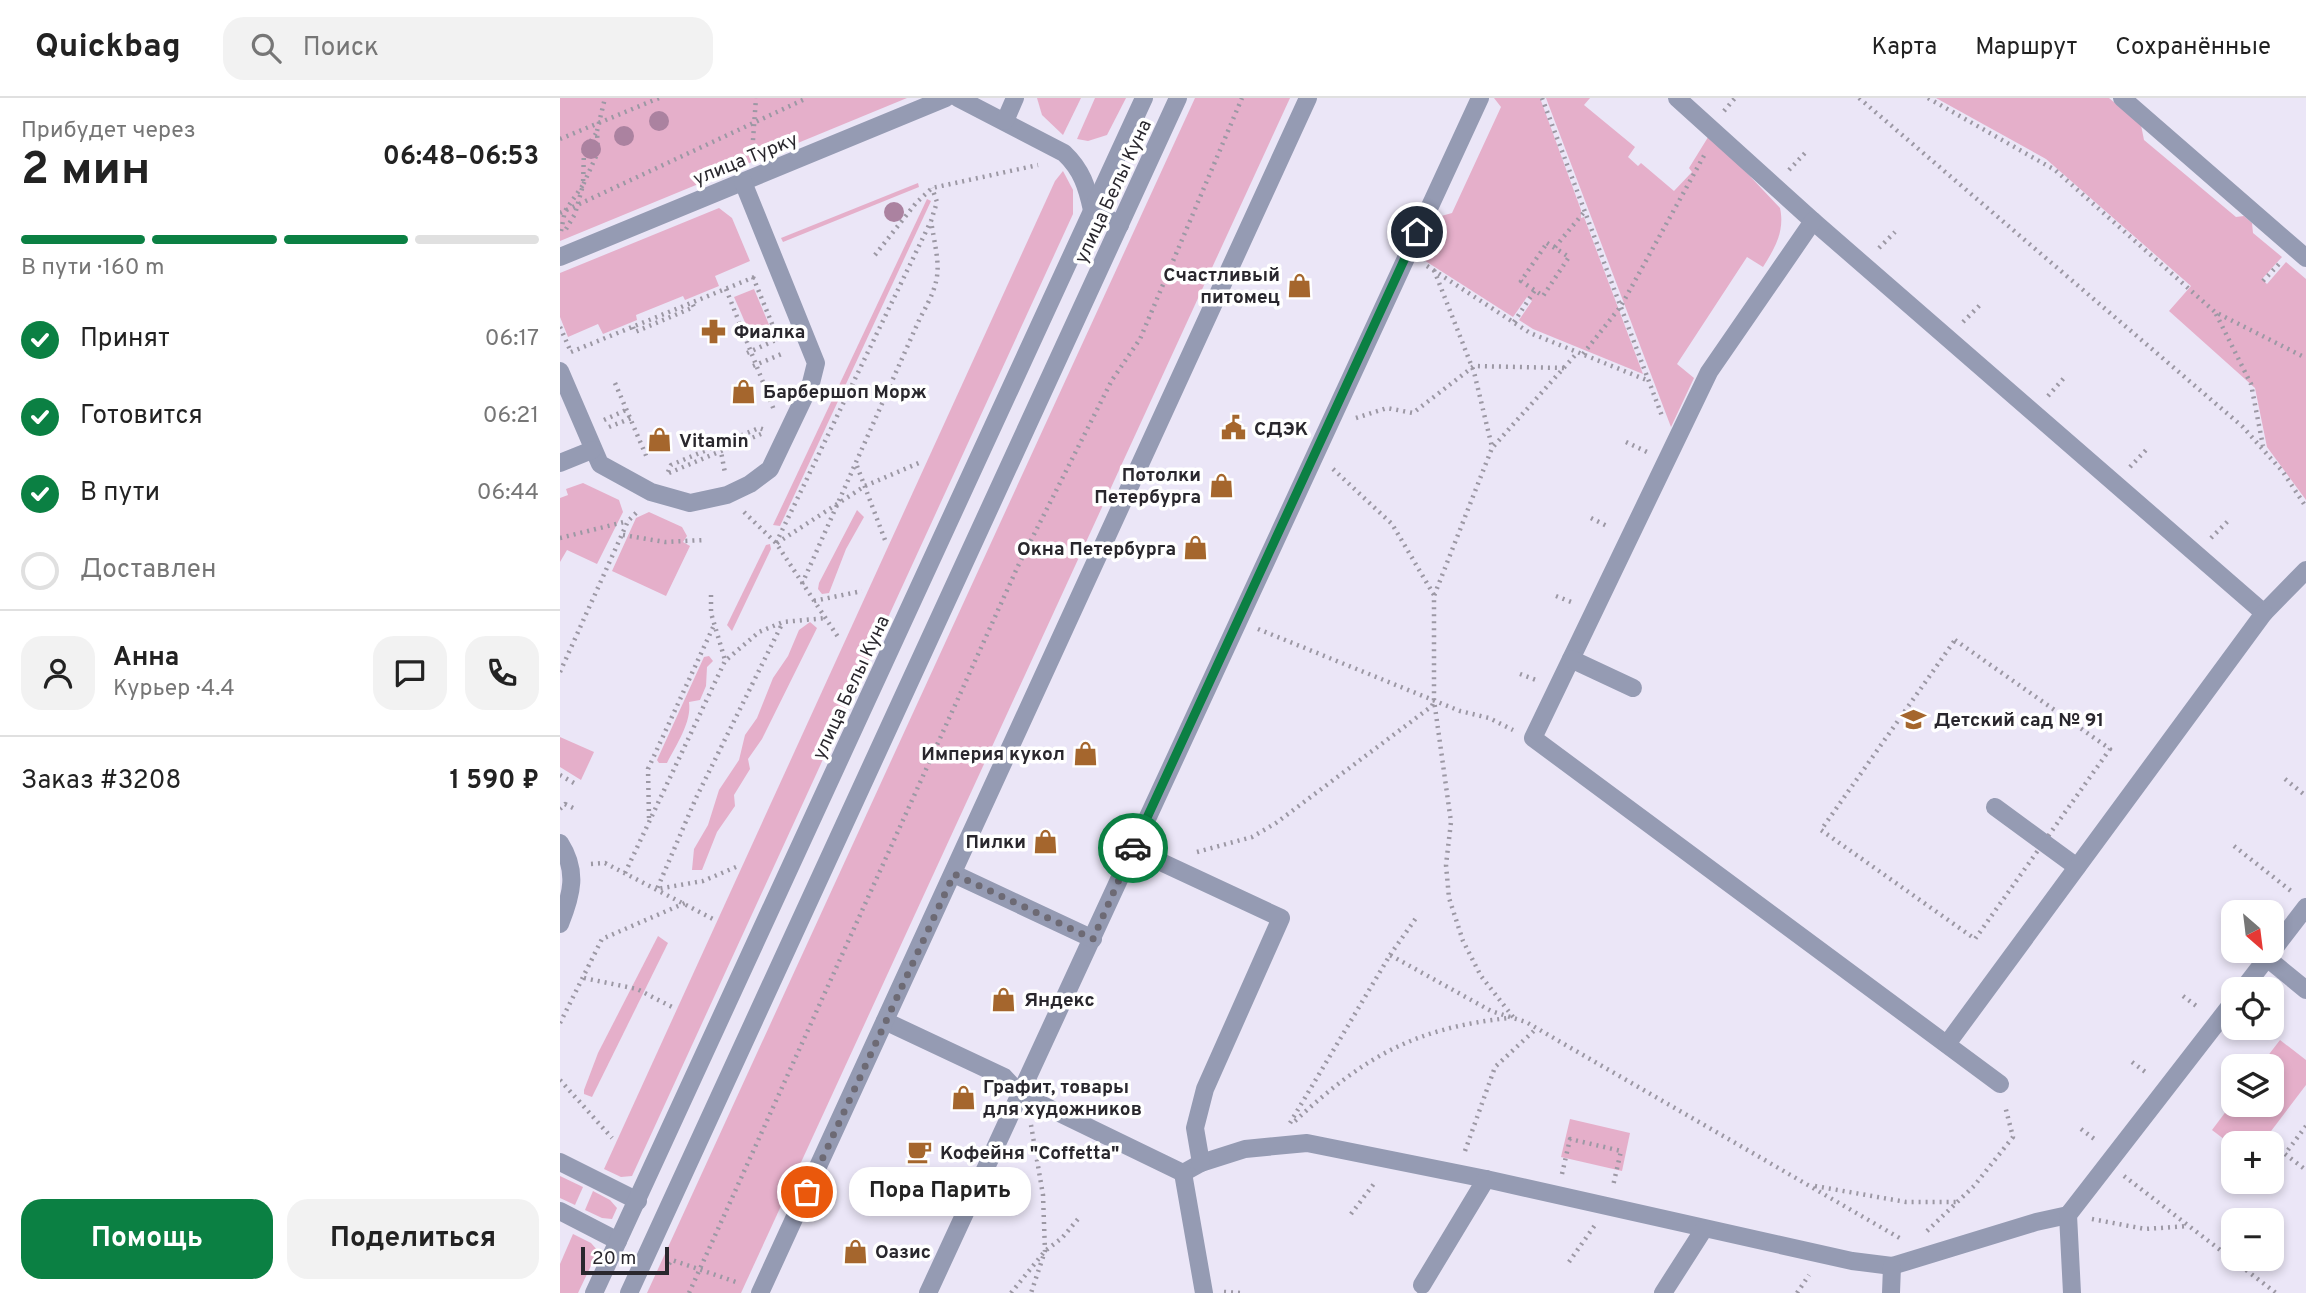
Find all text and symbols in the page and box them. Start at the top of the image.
search box [223,17,713,80]
text: Quickbag [35,27,181,69]
icon: search [247,29,285,67]
text: Поиск [303,32,379,65]
text: Карта [1871,33,1937,63]
text: Маршрут [1975,33,2077,63]
text: Сохранённые [2115,33,2271,63]
street label: улица Белы Куна [1070,116,1158,268]
text: Прибудет через [21,117,196,146]
street label: улица Турку [690,128,802,192]
text: 06:48–06:53 [383,141,539,174]
text: 2 мин [21,142,150,201]
pin [1387,202,1447,262]
icon: home [1398,213,1436,251]
text: В пути · 160 m [21,254,164,283]
place label: Счастливый питомец [1163,264,1280,310]
shop icon: Счастливый питомец [1286,271,1314,299]
pharmacy icon: Фиалка [700,317,728,345]
icon: check [21,321,59,359]
place label: Фиалка [734,321,805,345]
text: Принят [80,323,170,356]
text: 06:17 [485,325,539,354]
shop icon: Барбершоп Морж [729,377,757,405]
place label: Барбершоп Морж [763,381,927,405]
icon: check [21,398,59,436]
text: Готовится [80,400,203,433]
text: 06:21 [483,402,539,431]
public building icon: СДЭК [1220,414,1248,442]
place label: СДЭК [1254,418,1308,442]
shop icon: Vitamin [645,426,673,454]
place label: Vitamin [679,430,749,454]
place label: Потолки Петербурга [1094,464,1201,510]
shop icon: Потолки Петербурга [1207,471,1235,499]
icon: check [21,475,59,513]
text: В пути [80,477,160,510]
text: 06:44 [477,479,539,508]
shop icon: Окна Петербурга [1182,534,1210,562]
place label: Окна Петербурга [1017,538,1176,562]
text: Доставлен [80,554,216,587]
street label: улица Белы Куна [808,612,896,764]
button: person [21,636,95,710]
button: chat [373,636,447,710]
button: phone [465,636,539,710]
text: Анна [113,642,179,675]
text: Курьер · 4.4 [113,675,235,704]
school or university icon: Детский сад № 91 [1900,705,1928,733]
place label: Детский сад № 91 [1934,709,2104,733]
shop icon: Империя кукол [1071,739,1099,767]
place label: Империя кукол [921,743,1065,767]
text: Заказ #3208 [21,765,181,798]
text: 1 590 ₽ [449,765,539,798]
courier [1098,813,1168,883]
shop icon: Пилки [1032,827,1060,855]
icon: car [1114,829,1152,867]
place label: Пилки [966,831,1026,855]
north arrow [2221,900,2284,962]
map controls [2221,900,2284,1271]
button: locate [2221,977,2284,1040]
shop icon: Яндекс [990,985,1018,1013]
place label: Яндекс [1024,989,1095,1013]
button: layers [2221,1054,2284,1117]
place label: Графит, товары для художников [983,1076,1142,1122]
shop icon: Графит, товары для художников [949,1083,977,1111]
button: + [2221,1131,2284,1194]
cafe icon: Кофейня "Соffettа" [906,1138,934,1166]
place label: Кофейня "Соffettа" [940,1142,1120,1166]
pin [777,1162,837,1222]
callout: Пора Парить [849,1168,1031,1216]
icon: bag [788,1173,826,1211]
text: Пора Парить [869,1177,1011,1206]
button: Помощь [21,1199,273,1279]
button: Поделиться [287,1199,539,1279]
button: − [2221,1208,2284,1271]
shop icon: Оазис [841,1237,869,1265]
place label: Оазис [875,1241,931,1265]
scale bar [581,1244,668,1276]
text: 20 m [592,1247,636,1271]

